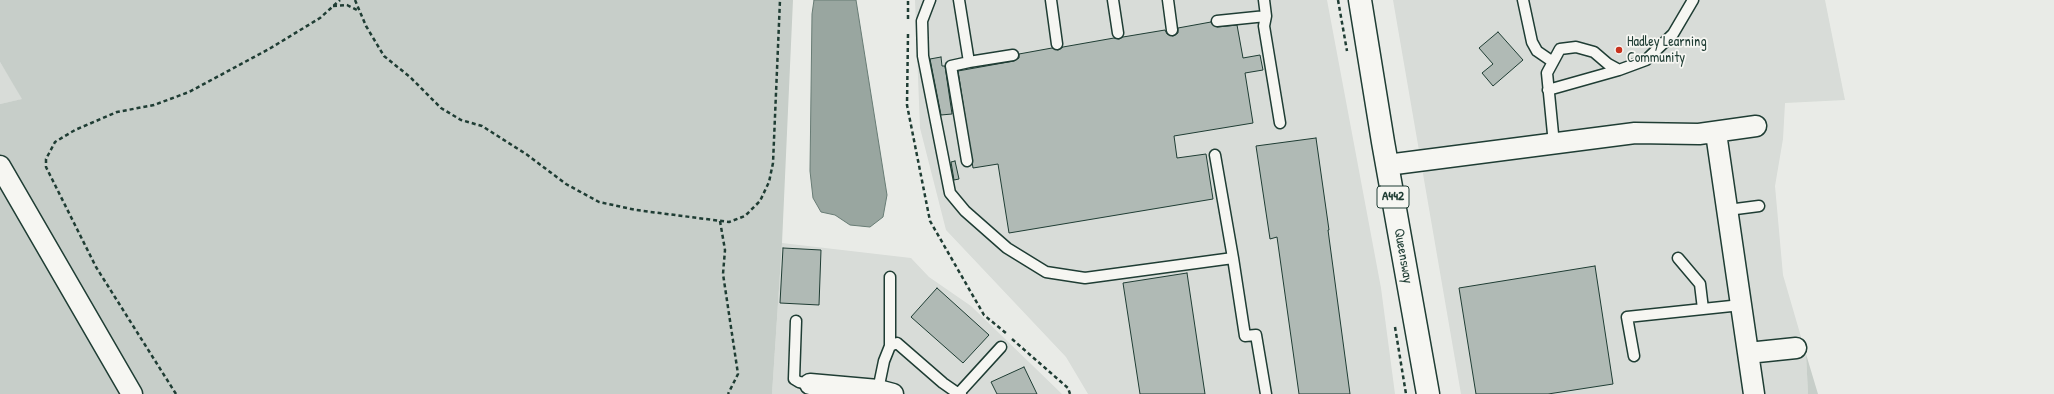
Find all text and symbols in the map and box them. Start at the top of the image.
place label: Hadley Learning Community [1627,34,1707,66]
marker: Hadley Learning Community [1614,45,1624,55]
road number: A442 [1377,186,1409,208]
street label: Queensway [1390,227,1416,285]

